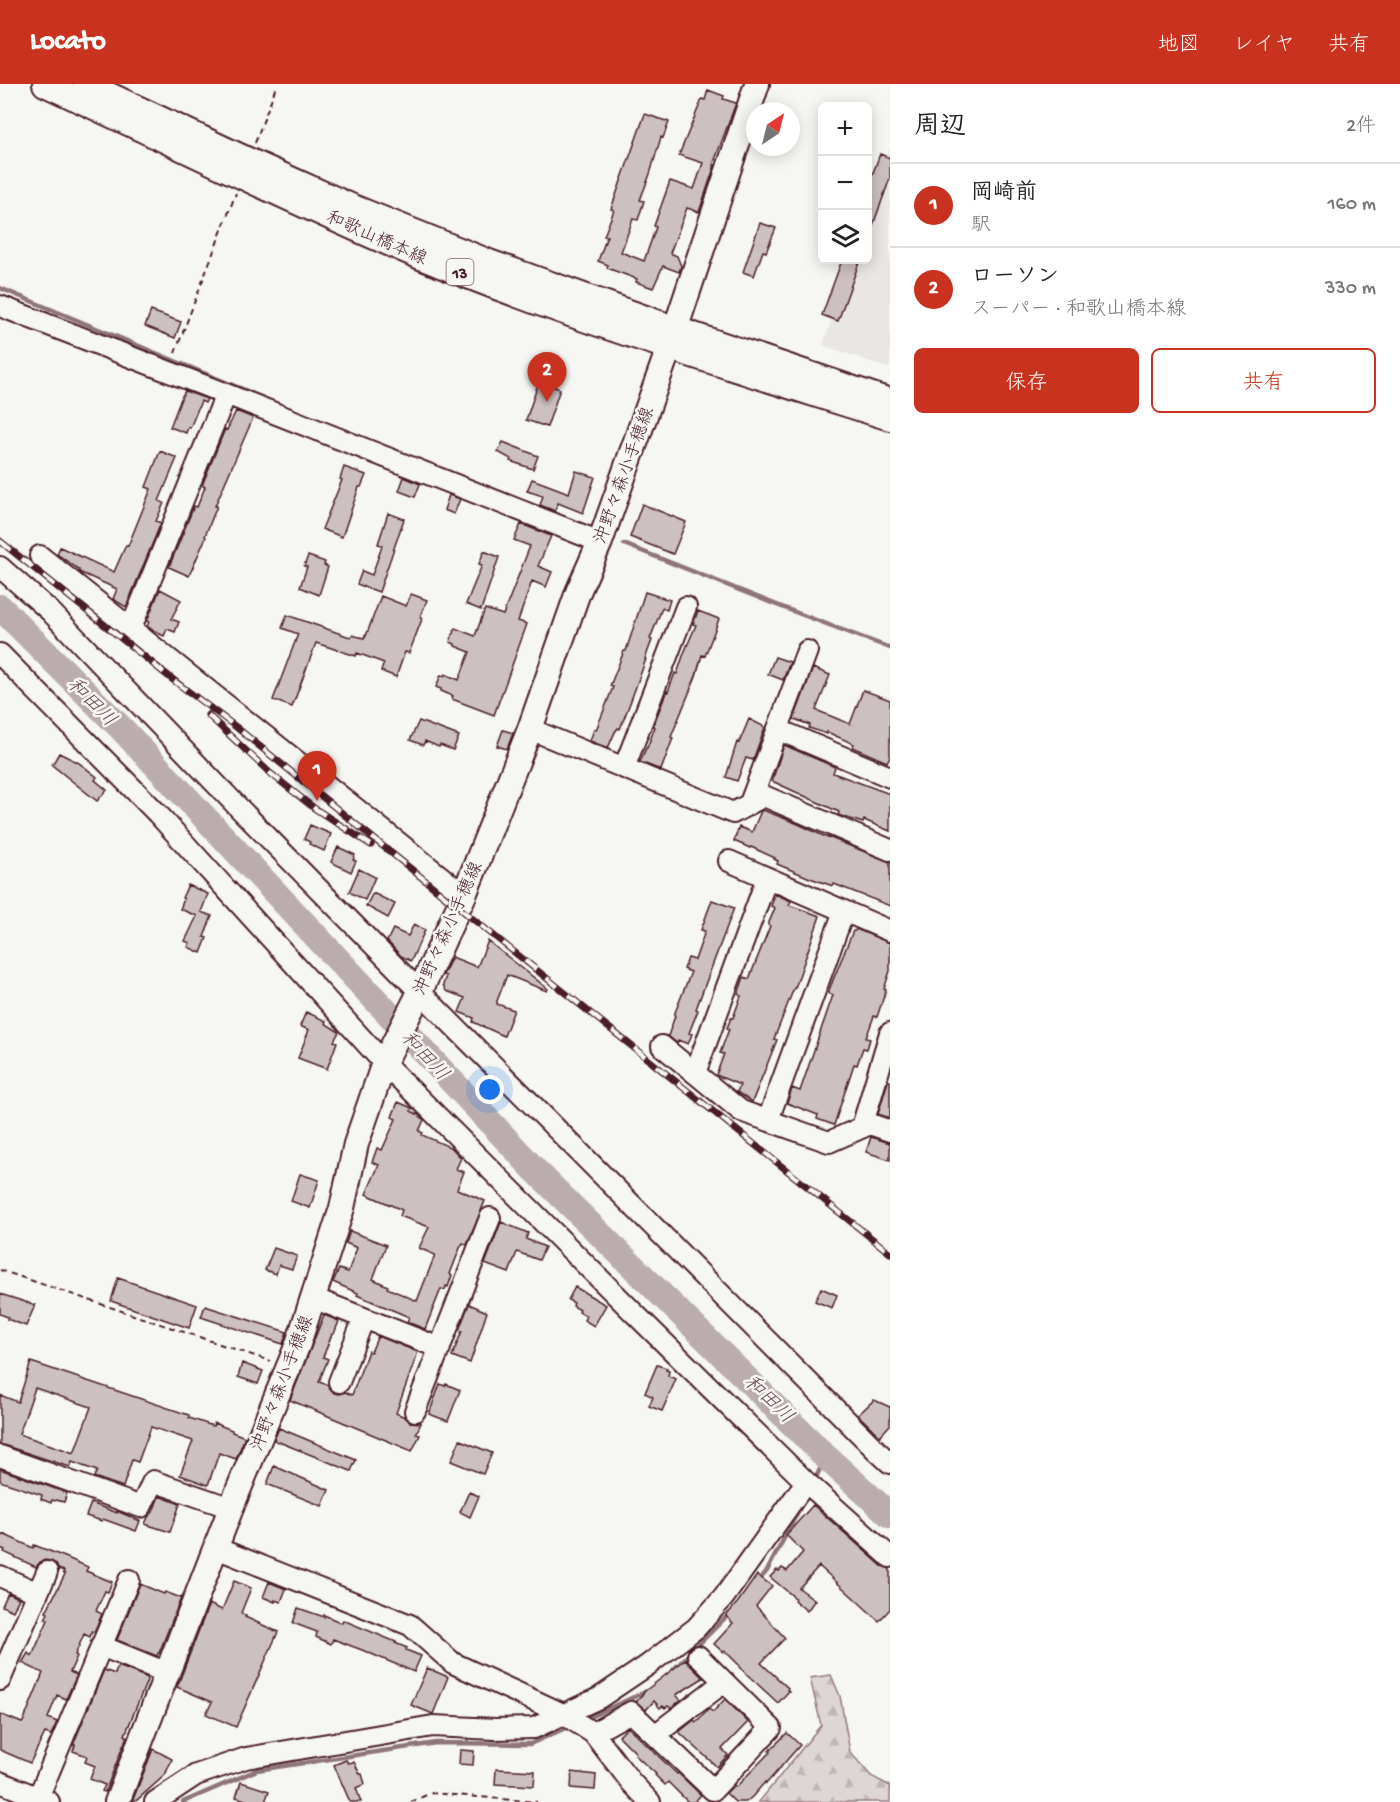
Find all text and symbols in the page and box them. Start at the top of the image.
text: Locato [30,26,106,59]
text: 地図 [1158,34,1200,59]
text: レイヤ [1233,34,1295,59]
text: 共有 [1328,34,1370,59]
north arrow [746,102,800,156]
map controls [818,102,872,264]
button: + [818,102,872,156]
text: 周辺 [914,113,966,144]
text: 2件 [1346,116,1376,139]
button: − [818,156,872,210]
text: 岡崎前 [971,181,1037,207]
text: 1 [929,194,938,217]
text: 160 m [1327,194,1376,217]
street label: 和歌山橋本線 [322,207,430,271]
button: layers [818,210,872,264]
text: 駅 [971,215,991,238]
road number: 13 [446,259,474,285]
text: ローソン [971,265,1059,291]
text: 2 [929,278,938,301]
text: 330 m [1325,278,1376,301]
text: スーパー · 和歌山橋本線 [971,299,1186,322]
button: 保存 [914,348,1139,413]
button: 共有 [1151,348,1376,413]
pin: 2 [528,352,566,402]
street label: 沖野々森小手穂線 [590,404,660,547]
water label: 和田川 [61,673,121,733]
pin: 1 [298,752,336,801]
street label: 沖野々森小手穂線 [409,859,488,999]
water label: 和田川 [395,1027,453,1087]
your location [475,1075,504,1104]
street label: 沖野々森小手穂線 [247,1313,319,1455]
water label: 和田川 [738,1371,798,1430]

